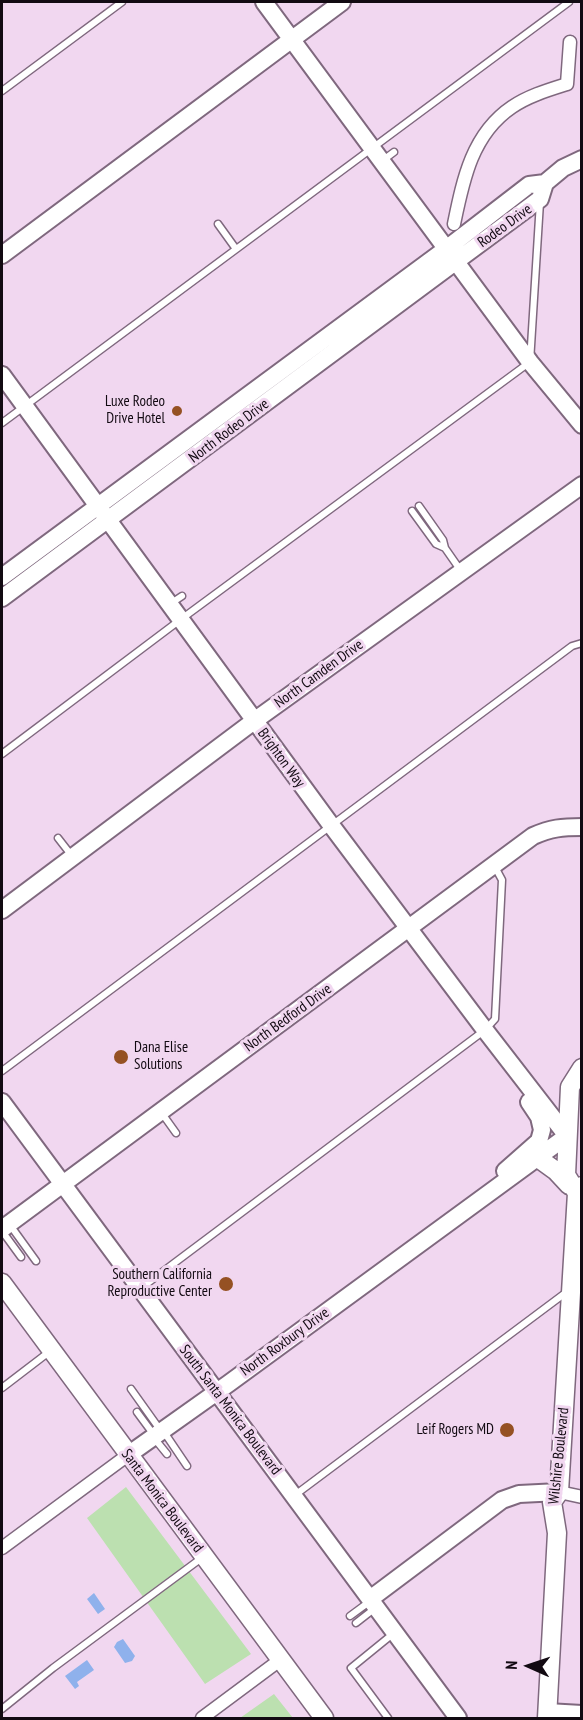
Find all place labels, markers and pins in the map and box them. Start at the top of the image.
place label: Luxe Rodeo Drive Hotel [105,393,165,428]
marker: Luxe Rodeo Drive Hotel [170,404,184,418]
place label: Dana Elise Solutions [134,1039,188,1074]
marker: Dana Elise Solutions [112,1048,130,1066]
place label: Southern California Reproductive Center [108,1266,212,1301]
marker: Southern California Reproductive Center [217,1275,235,1293]
place label: Leif Rogers MD [416,1421,494,1439]
marker: Leif Rogers MD [498,1421,516,1439]

